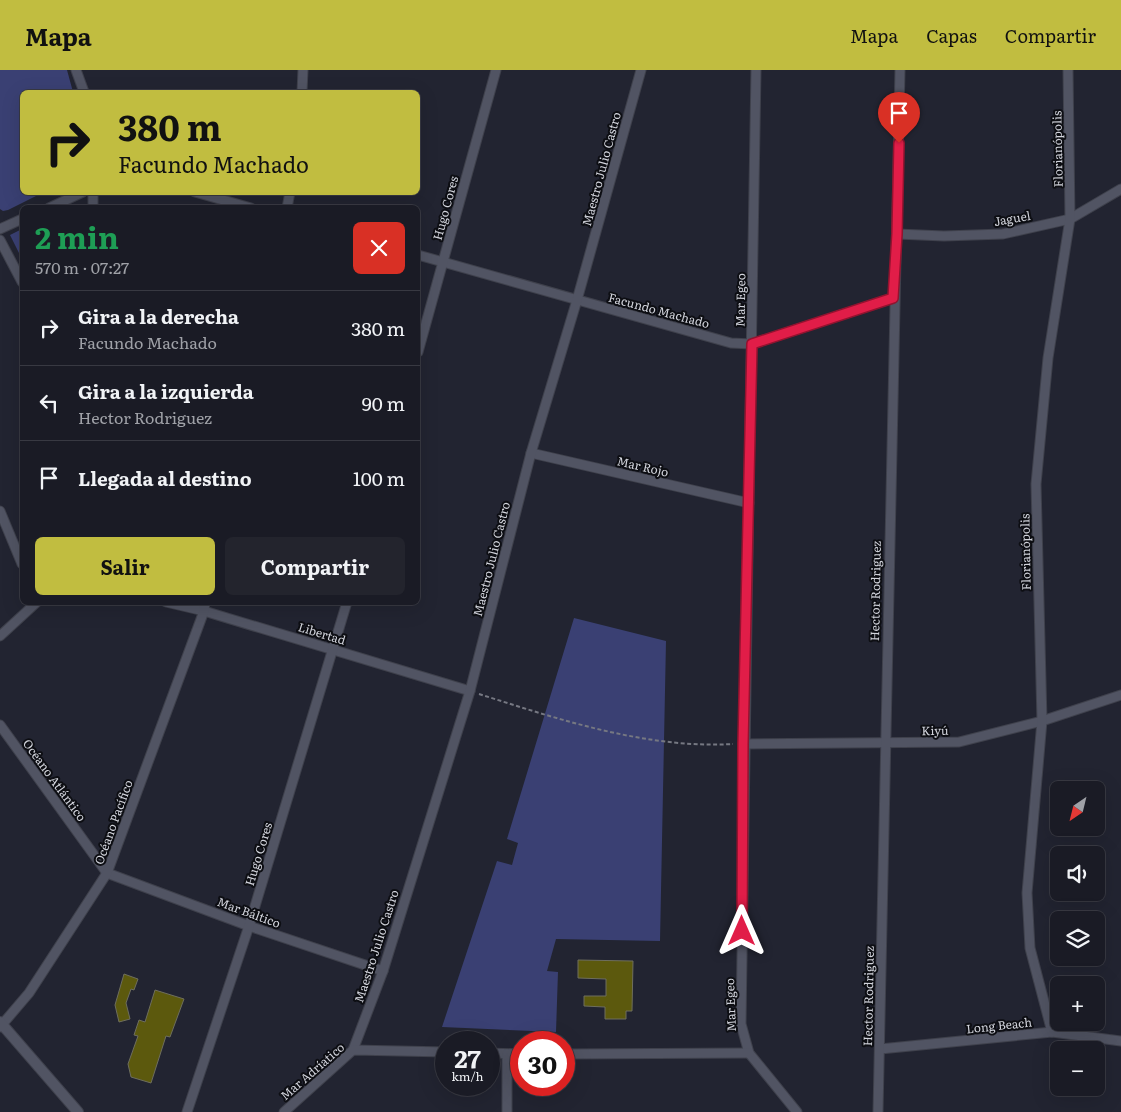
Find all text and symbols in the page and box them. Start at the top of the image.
text: Mapa [25,18,92,53]
text: Mapa [850,22,898,49]
text: Capas [926,22,977,49]
text: Compartir [1005,22,1096,49]
pin [878,92,920,143]
icon: arrive [885,99,913,127]
text: 380 m [118,100,222,152]
icon: right [35,110,100,175]
street label: Maestro Julio Castro [577,110,625,228]
street label: Florianópolis [1047,110,1067,187]
text: Facundo Machado [118,147,309,180]
street label: Hugo Cores [428,173,462,242]
street label: Jaguel [992,206,1032,230]
text: 2 min [35,214,119,258]
button: close [353,222,405,274]
text: 570 m · 07:27 [35,255,129,279]
street label: Mar Egeo [731,273,749,327]
street label: Facundo Machado [606,288,712,332]
text: Gira a la derecha [78,302,239,330]
icon: right [35,314,63,342]
text: 380 m [351,314,405,342]
text: Facundo Machado [78,330,217,354]
text: Gira a la izquierda [78,377,254,405]
icon: left [35,389,63,417]
text: 90 m [362,389,405,417]
text: Hector Rodriguez [78,405,212,429]
street label: Mar Rojo [615,451,671,481]
icon: arrive [35,464,63,492]
text: Llegada al destino [78,464,252,492]
text: 100 m [353,464,405,492]
street label: Maestro Julio Castro [468,500,514,618]
street label: Florianópolis [1015,513,1035,590]
button: Salir [35,537,215,595]
button: Compartir [225,537,405,595]
street label: Hector Rodriguez [865,540,885,641]
street label: Libertad [296,617,349,649]
street label: Kiyú [921,721,949,739]
street label: Océano Atlántico [19,735,91,825]
street label: Océano Pacífico [89,777,137,867]
north arrow [1050,781,1105,836]
map controls [1050,781,1105,1096]
street label: Hugo Cores [240,819,276,888]
button: sound [1050,846,1105,901]
street label: Maestro Julio Castro [349,887,403,1005]
street label: Mar Báltico [215,892,283,932]
position arrow [715,904,767,956]
button: layers [1050,911,1105,966]
street label: Hector Rodriguez [858,945,878,1046]
button: + [1050,976,1105,1031]
street label: Mar Egeo [720,978,740,1032]
street label: Long Beach [965,1013,1033,1037]
speed limit sign: 30 [510,1031,575,1096]
street label: Mar Adríatico [276,1038,348,1104]
text: 27 [454,1039,481,1076]
button: − [1050,1041,1105,1096]
text: km/h [452,1067,483,1085]

